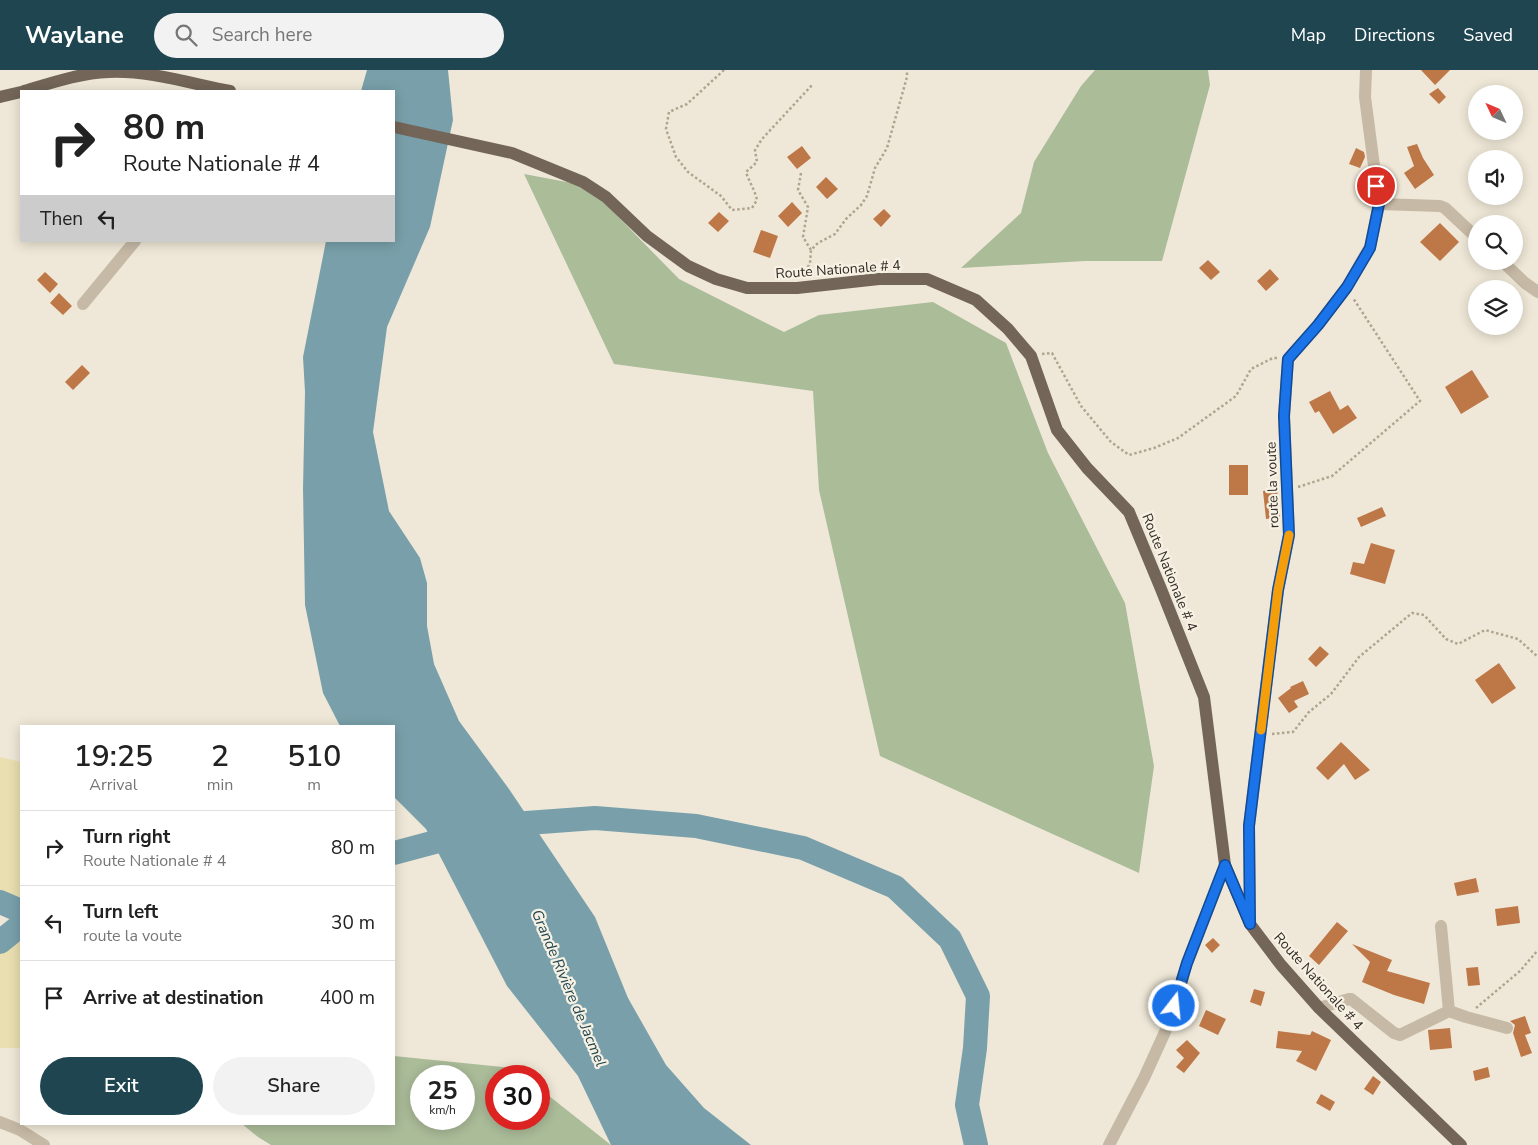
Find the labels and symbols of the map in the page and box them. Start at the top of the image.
north arrow [1468,85,1522,140]
pin [1355,165,1397,207]
street label: Route Nationale # 4 [775,256,901,283]
street label: route la voute [1261,441,1284,529]
street label: Route Nationale # 4 [1137,511,1202,634]
water label: Grande Rivière de Jacmel [527,906,611,1070]
street label: Route Nationale # 4 [1270,928,1368,1034]
position arrow [1147,979,1199,1031]
speed limit sign: 30 [485,1065,550,1130]

